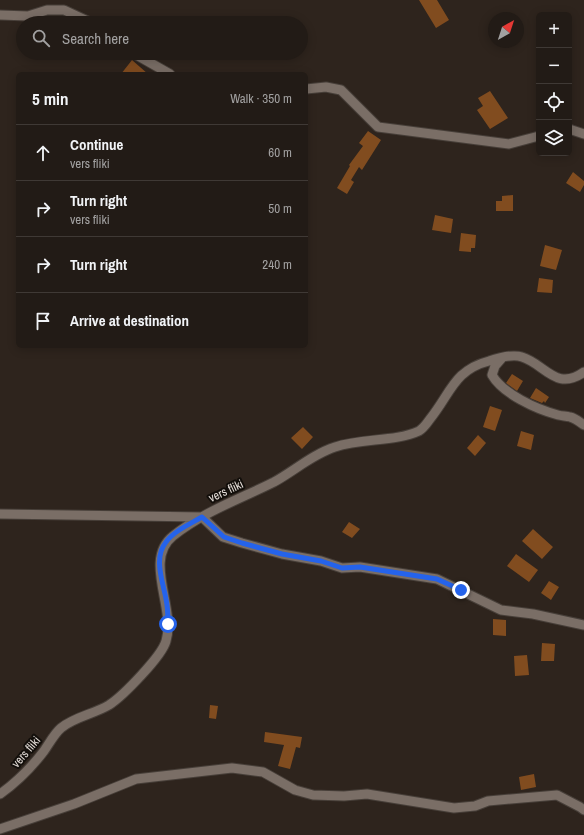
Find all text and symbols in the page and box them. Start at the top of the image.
north arrow [488,12,524,48]
map controls [536,12,572,156]
button: + [536,12,572,48]
search box [16,16,308,60]
icon: search [30,27,52,49]
text: Search here [62,28,129,49]
button: − [536,48,572,84]
button: locate [536,84,572,120]
text: 5 min [32,87,68,110]
text: Walk · 350 m [230,90,292,107]
button: layers [536,120,572,156]
text: Continue [70,134,123,155]
icon: ahead [32,142,54,164]
text: 60 m [268,144,292,161]
text: vers fliki [70,155,110,172]
text: Turn right [70,190,127,211]
icon: right [32,198,54,220]
text: 50 m [268,200,292,217]
text: vers fliki [70,211,110,228]
icon: right [32,254,54,276]
text: Turn right [70,254,127,275]
text: 240 m [262,256,292,273]
icon: arrive [32,310,54,332]
text: Arrive at destination [70,310,189,331]
street label: vers fliki [206,476,246,506]
route end [452,581,470,599]
route start [159,615,177,633]
street label: vers fliki [8,733,44,771]

